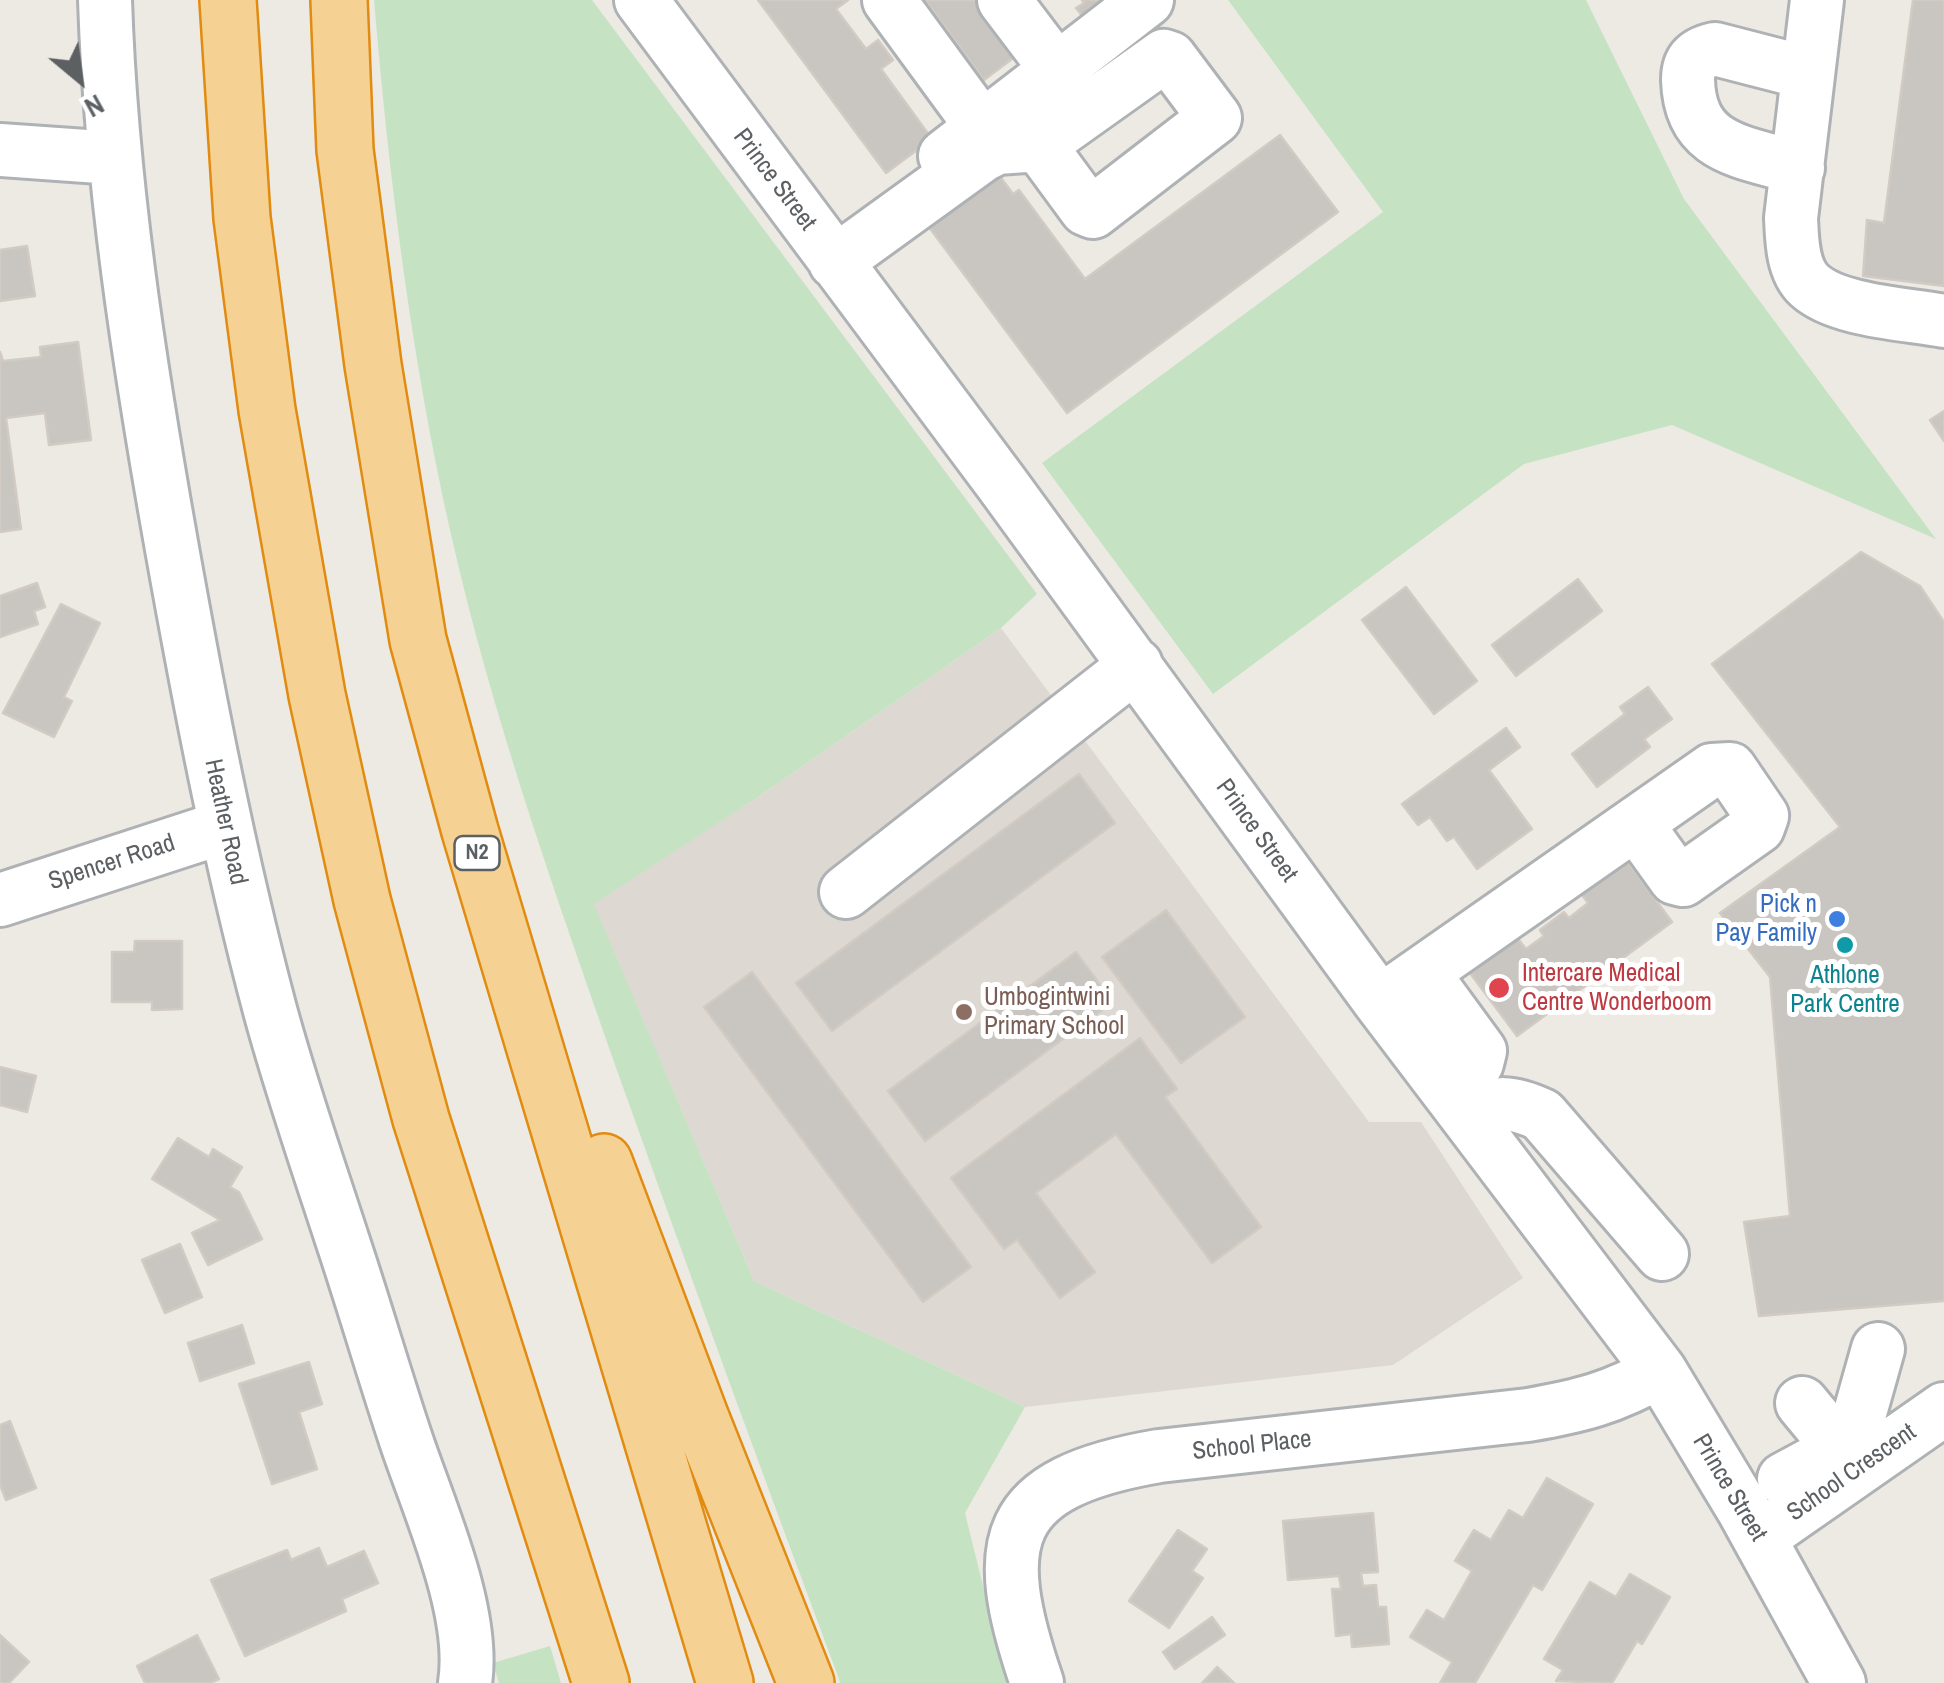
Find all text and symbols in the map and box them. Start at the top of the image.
north arrow [30,30,130,130]
text: N [78,86,111,127]
street label: Prince Street [726,123,822,237]
street label: Heather Road [197,756,253,888]
street label: Prince Street [1209,774,1303,888]
street label: Spencer Road [45,828,179,898]
road number: N2 [454,836,500,870]
place label: Pick n Pay Family [1715,890,1817,949]
marker: Pick n Pay Family [1826,908,1848,930]
marker: Athlone Park Centre [1834,934,1856,956]
place label: Intercare Medical Centre Wonderboom [1522,959,1712,1018]
place label: Athlone Park Centre [1790,961,1900,1020]
marker: Intercare Medical Centre Wonderboom [1486,975,1512,1001]
place label: Umbogintwini Primary School [984,983,1124,1042]
marker: Umbogintwini Primary School [953,1001,975,1023]
street label: School Crescent [1782,1418,1922,1528]
street label: School Place [1191,1425,1313,1467]
street label: Prince Street [1685,1429,1773,1547]

